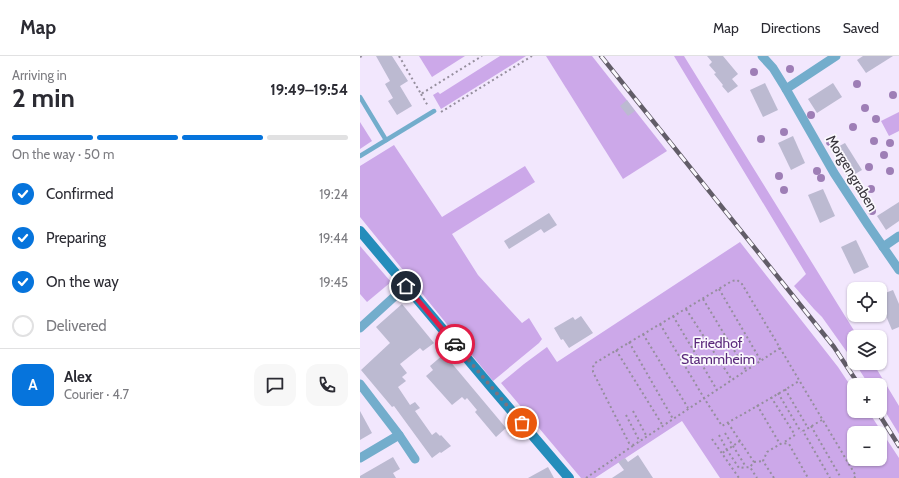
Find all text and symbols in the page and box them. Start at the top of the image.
text: Map [20,16,56,39]
text: Map [713,19,739,37]
text: Directions [761,19,821,37]
text: Saved [843,19,879,37]
text: Arriving in [12,67,67,83]
text: 19:49–19:54 [270,81,348,99]
text: 2 min [12,82,75,114]
street label: Morgengraben [822,132,882,215]
text: On the way · 50 m [12,146,114,162]
icon: check [12,183,34,205]
text: Confirmed [46,185,114,203]
text: 19:24 [319,186,348,202]
icon: check [12,227,34,249]
text: Preparing [46,229,106,247]
text: 19:44 [319,230,348,246]
pin [389,269,423,303]
icon: check [12,271,34,293]
text: On the way [46,273,119,291]
text: 19:45 [319,274,348,290]
icon: home [395,275,417,297]
map controls [847,282,887,466]
button: locate [847,282,887,322]
text: Delivered [46,317,107,335]
courier [435,324,475,364]
button: layers [847,330,887,370]
icon: car [444,333,466,355]
park label: Friedhof Stammheim [681,334,755,368]
button: chat [254,364,296,406]
button: phone [306,364,348,406]
text: Alex [64,368,92,386]
text: A [28,376,38,394]
button: + [847,378,887,418]
text: Courier · 4.7 [64,386,129,402]
pin [505,406,539,440]
icon: bag [511,412,533,434]
button: − [847,426,887,466]

